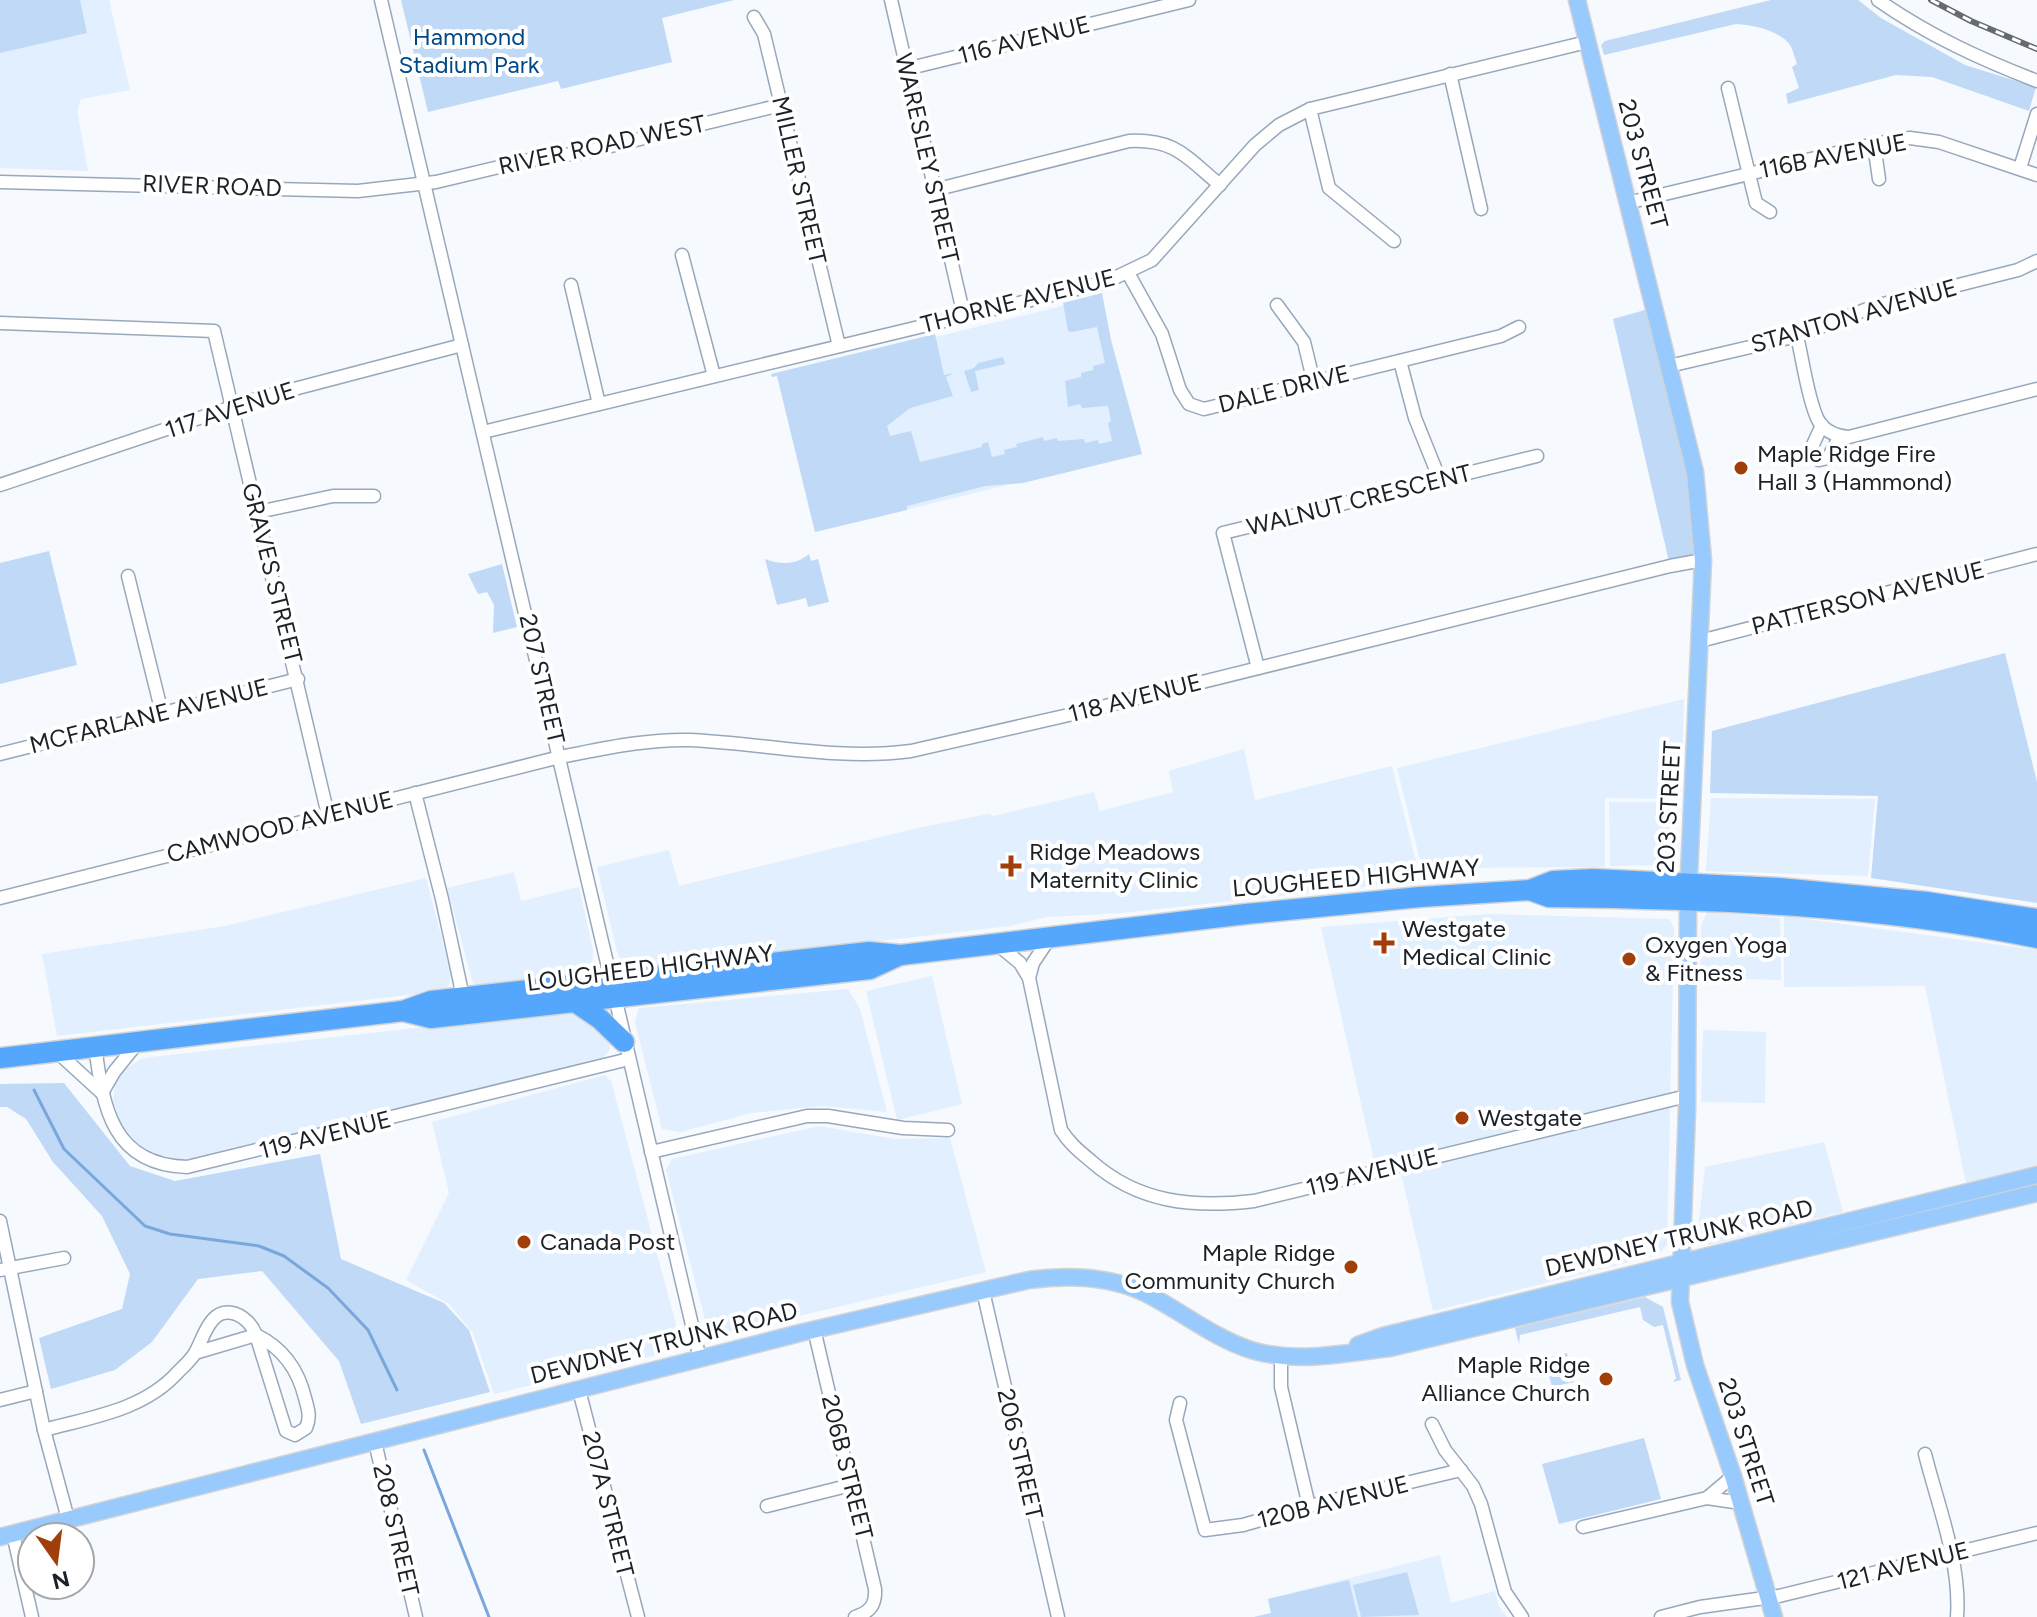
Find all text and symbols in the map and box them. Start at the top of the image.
street label: 116 AVENUE [955,9,1093,70]
park label: Hammond Stadium Park [398,22,540,79]
street label: WARESLEY STREET [889,50,966,266]
street label: MILLER STREET [766,93,833,267]
street label: 203 STREET [1612,96,1675,232]
street label: RIVER ROAD WEST [496,108,708,181]
street label: 116B AVENUE [1757,127,1909,184]
street label: RIVER ROAD [142,169,282,202]
street label: THORNE AVENUE [918,262,1118,339]
street label: STANTON AVENUE [1747,272,1960,359]
street label: DALE DRIVE [1215,358,1353,419]
street label: 117 AVENUE [161,375,298,444]
place label: Maple Ridge Fire Hall 3 (Hammond) [1757,439,1952,496]
street label: WALNUT CRESCENT [1244,458,1474,541]
marker: Maple Ridge Fire Hall 3 (Hammond) [1732,459,1750,477]
street label: GRAVES STREET [236,480,309,666]
street label: PATTERSON AVENUE [1748,555,1987,641]
street label: 207 STREET [513,611,571,747]
street label: 118 AVENUE [1065,667,1205,728]
street label: MCFARLANE AVENUE [26,672,271,759]
street label: 203 STREET [1651,740,1686,874]
street label: CAMWOOD AVENUE [164,784,396,869]
place label: Ridge Meadows Maternity Clinic [1029,837,1200,894]
street label: LOUGHEED HIGHWAY [1231,852,1481,903]
marker: Ridge Meadows Maternity Clinic [1000,855,1022,877]
place label: Westgate Medical Clinic [1402,914,1552,971]
place label: Oxygen Yoga & Fitness [1645,930,1787,987]
marker: Westgate Medical Clinic [1373,932,1395,954]
street label: LOUGHEED HIGHWAY [525,938,775,997]
marker: Oxygen Yoga & Fitness [1620,950,1638,968]
place label: Westgate [1478,1103,1582,1132]
street label: 119 AVENUE [256,1104,394,1165]
marker: Westgate [1453,1109,1471,1127]
street label: 119 AVENUE [1303,1141,1441,1202]
street label: DEWDNEY TRUNK ROAD [1542,1193,1816,1282]
place label: Canada Post [540,1227,675,1256]
marker: Canada Post [515,1233,533,1251]
place label: Maple Ridge Community Church [1124,1238,1335,1295]
marker: Maple Ridge Community Church [1342,1258,1360,1276]
street label: DEWDNEY TRUNK ROAD [527,1295,800,1390]
place label: Maple Ridge Alliance Church [1421,1350,1590,1407]
marker: Maple Ridge Alliance Church [1597,1370,1615,1388]
street label: 203 STREET [1712,1374,1781,1509]
street label: 206 STREET [991,1386,1050,1522]
street label: 206B STREET [816,1392,879,1542]
street label: 207A STREET [576,1428,641,1579]
street label: 208 STREET [367,1461,426,1599]
street label: 120B AVENUE [1254,1469,1412,1534]
north arrow [16,1521,96,1601]
street label: 121 AVENUE [1834,1535,1972,1596]
text: N [49,1565,72,1595]

